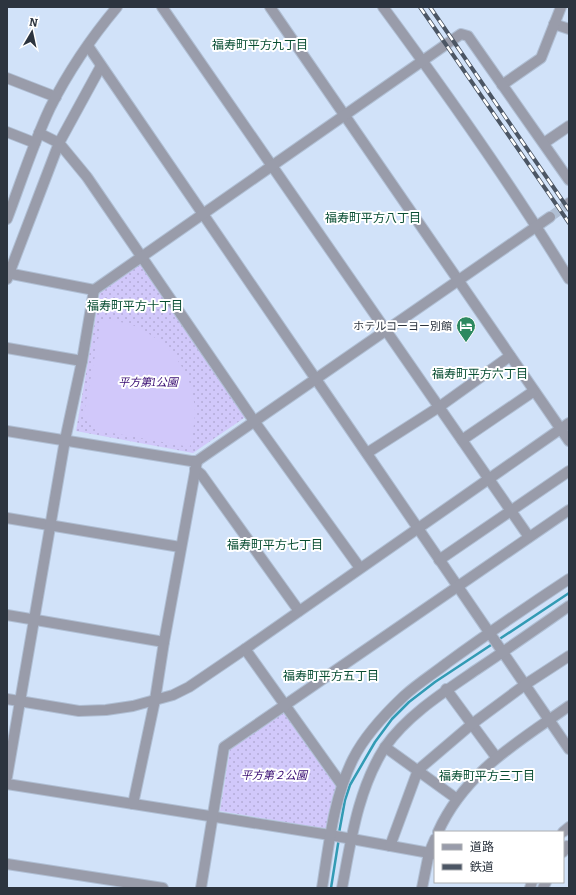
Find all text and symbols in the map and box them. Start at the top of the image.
north arrow [12,12,52,52]
text: N [28,16,39,30]
district label: 福寿町平方九丁目 [212,38,308,52]
district label: 福寿町平方八丁目 [325,211,421,225]
district label: 福寿町平方十丁目 [87,299,183,313]
hotel icon: ホテルコーヨー別館 [455,315,477,343]
place label: ホテルコーヨー別館 [353,320,452,333]
district label: 福寿町平方六丁目 [432,367,528,381]
park label: 平方第1公園 [118,376,180,389]
district label: 福寿町平方七丁目 [227,538,323,552]
district label: 福寿町平方五丁目 [283,669,379,683]
park label: 平方第２公園 [241,769,309,782]
district label: 福寿町平方三丁目 [439,769,535,783]
legend [434,831,564,883]
text: 道路 [470,840,494,854]
text: 鉄道 [470,860,494,874]

